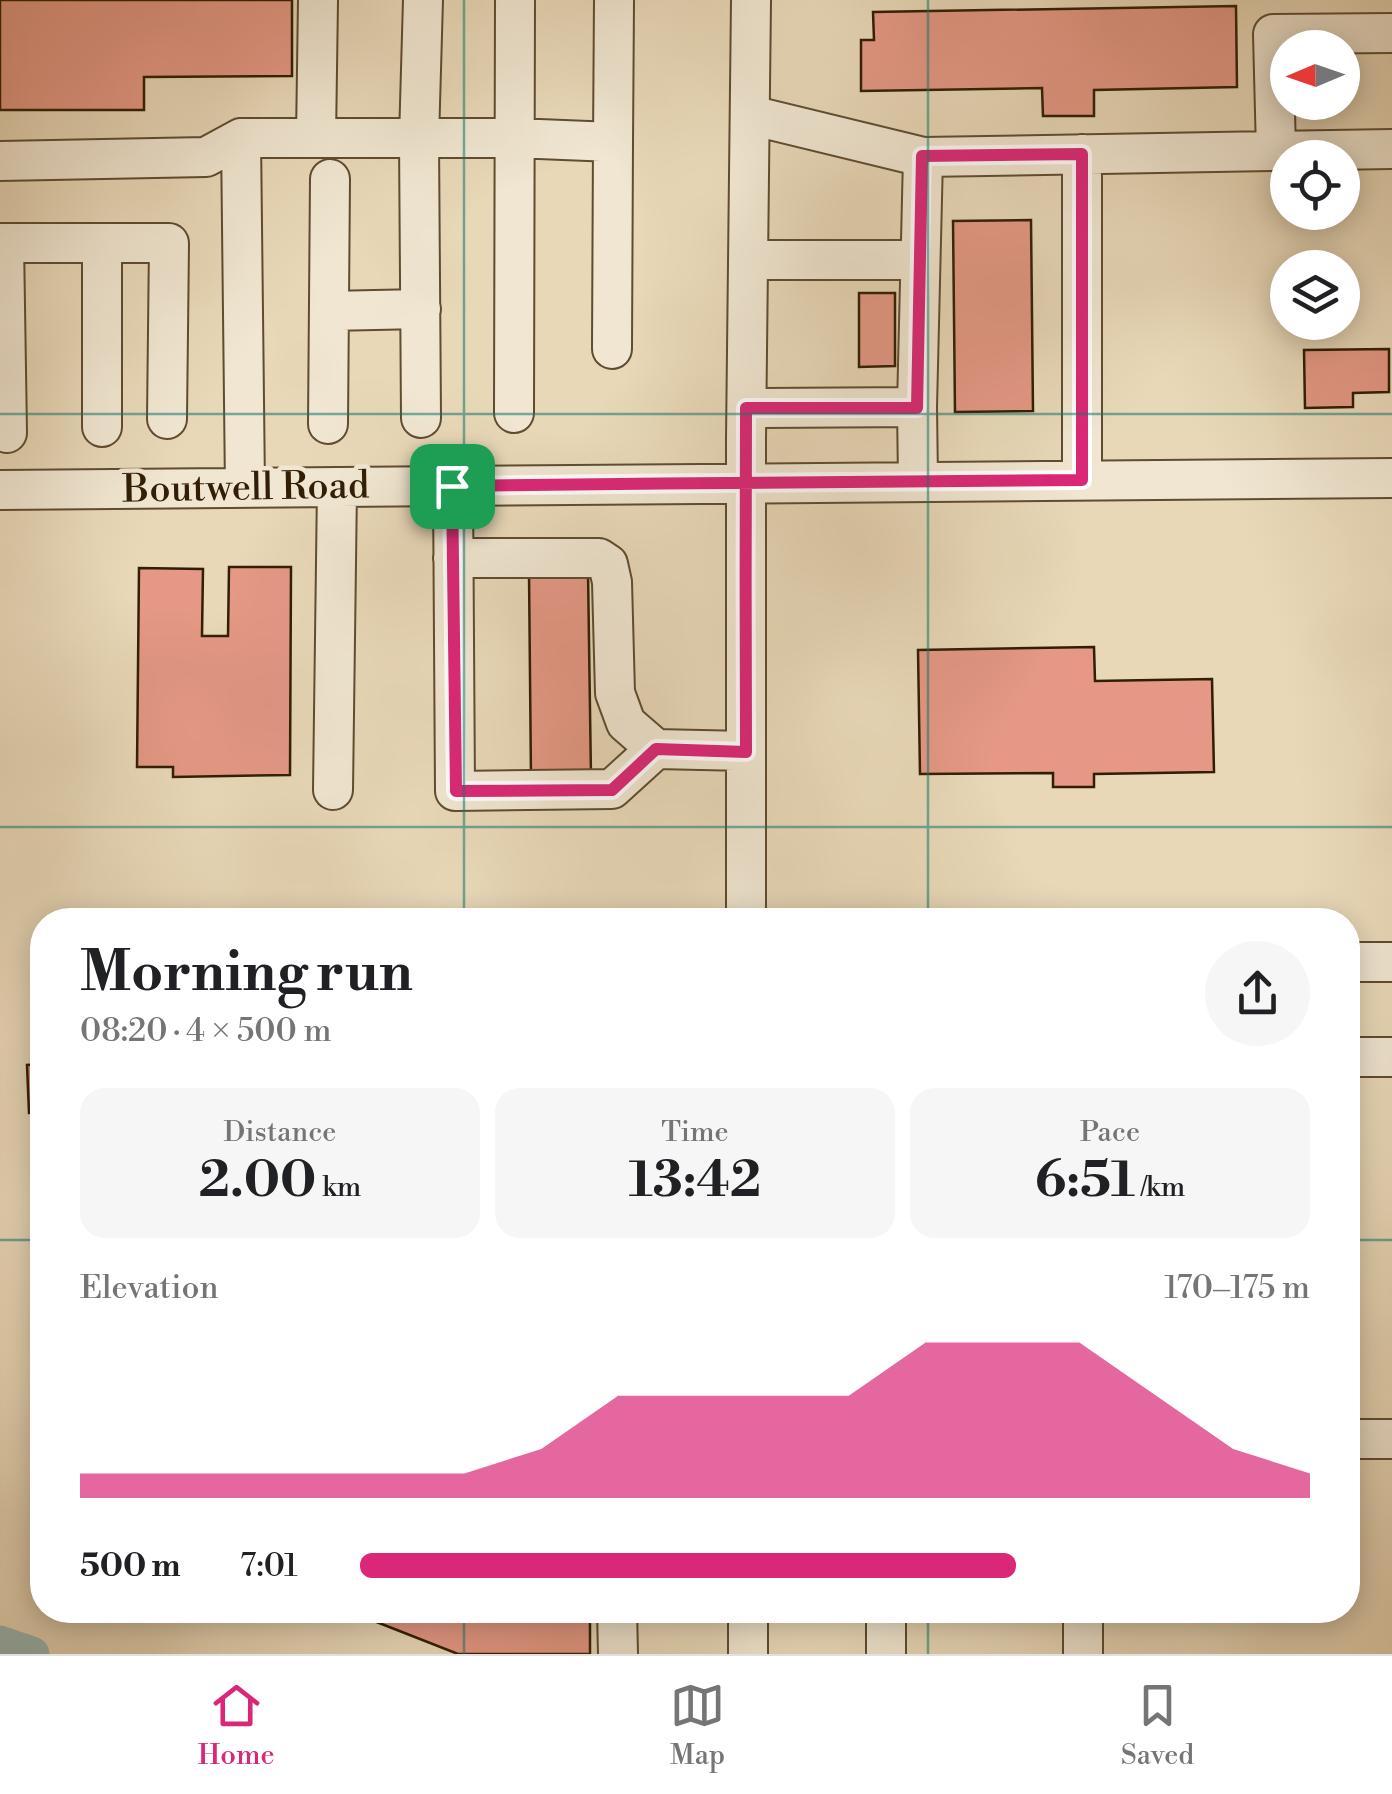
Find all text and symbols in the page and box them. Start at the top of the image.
north arrow [1270,30,1360,120]
map controls [1270,30,1360,340]
button: locate [1270,140,1360,230]
button: layers [1270,250,1360,340]
pin [410,444,495,529]
icon: arrive [425,459,480,514]
street label: Boutwell Road [121,462,370,514]
text: Morning run [80,939,413,1008]
button: share [1205,941,1310,1046]
text: 08:20 · 4 × 500 m [80,1011,331,1051]
text: Distance [224,1115,336,1150]
text: Time [661,1115,729,1150]
text: Pace [1080,1115,1140,1150]
text: 2.00 [199,1150,316,1212]
text: 13:42 [629,1150,761,1212]
text: 6:51 [1035,1150,1135,1212]
text: km [316,1170,361,1205]
text: /km [1135,1170,1185,1205]
text: Elevation [80,1268,219,1308]
text: 170–175 m [1164,1268,1310,1308]
text: 500 m [80,1546,181,1586]
text: 7:01 [240,1546,298,1586]
tab: Home [198,1678,275,1773]
tab: Map [670,1678,725,1773]
tab: Saved [1121,1678,1194,1773]

